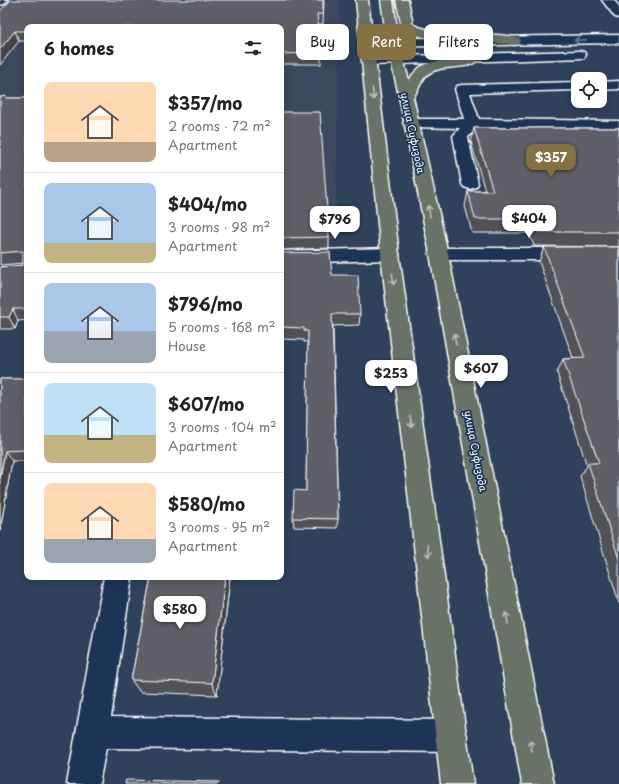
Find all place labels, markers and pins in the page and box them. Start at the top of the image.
pin: $357 [527,144,575,178]
pin: $404 [505,205,553,239]
pin: $796 [311,206,359,240]
pin: $607 [457,355,505,389]
pin: $253 [367,360,415,394]
pin: $580 [156,596,204,630]

